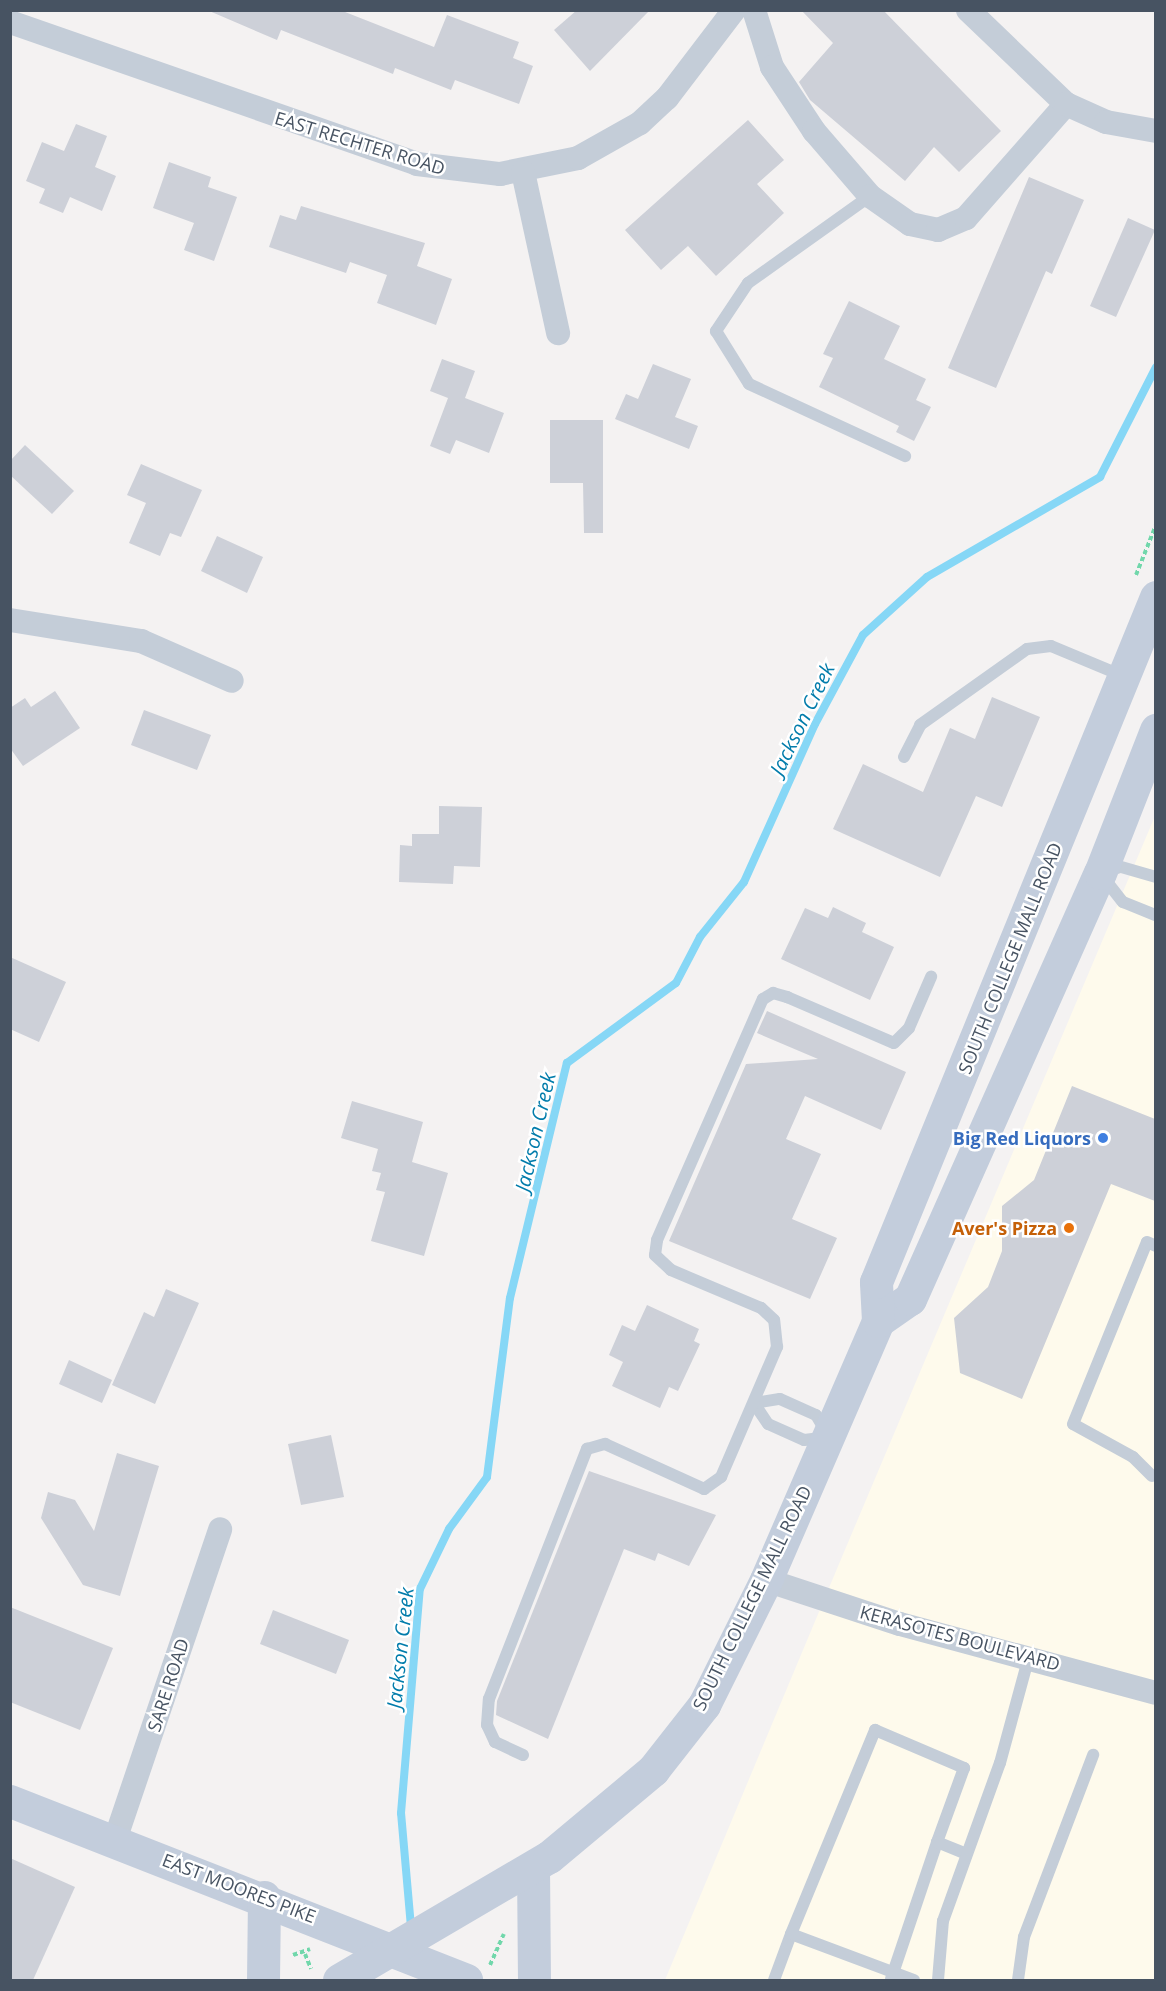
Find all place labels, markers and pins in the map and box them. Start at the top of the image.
place label: Big Red Liquors [953,1127,1091,1149]
marker: Big Red Liquors [1096,1131,1110,1145]
place label: Aver's Pizza [952,1217,1057,1239]
marker: Aver's Pizza [1062,1221,1076,1235]

